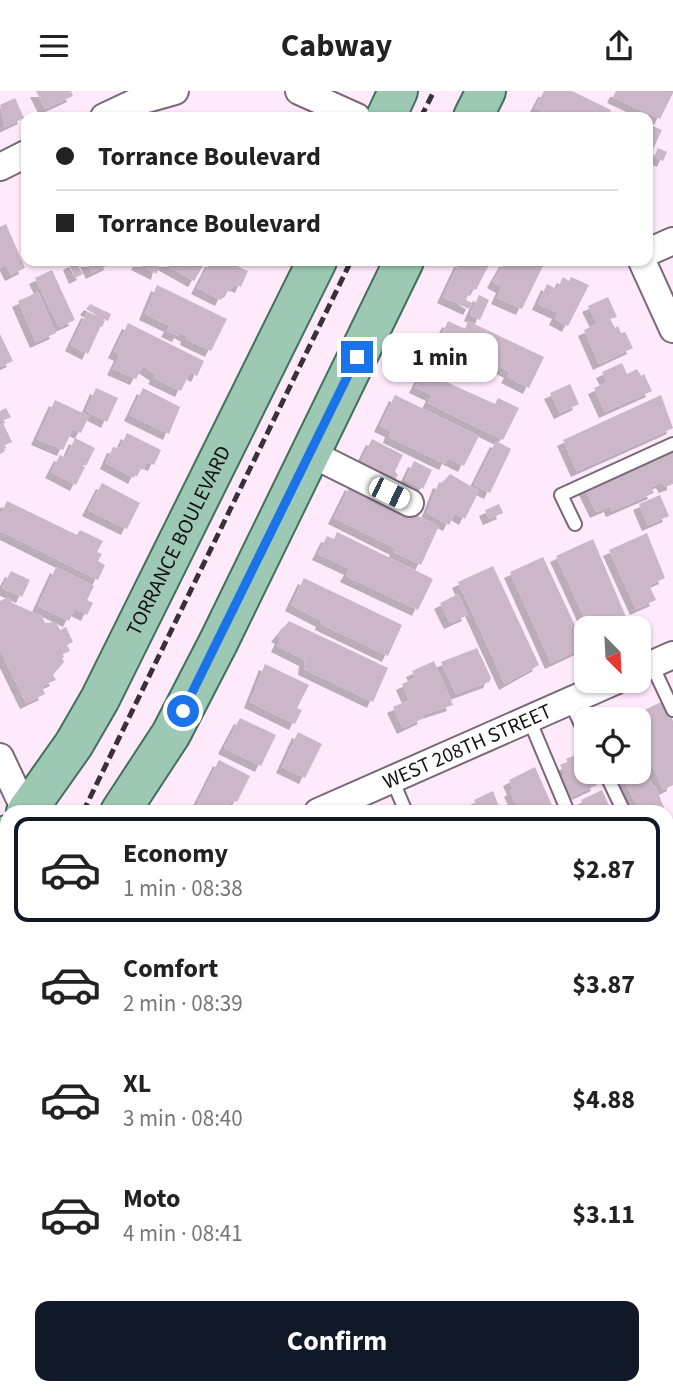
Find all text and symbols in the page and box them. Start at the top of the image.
text: Cabway [281,23,392,69]
icon: menu [35,27,73,65]
icon: share [600,27,638,65]
text: Torrance Boulevard [98,138,321,175]
text: Torrance Boulevard [98,205,321,242]
callout: 1 min [382,333,497,381]
route end [341,341,373,373]
text: 1 min [412,341,468,374]
street label: TORRANCE BOULEVARD [119,440,238,641]
car [366,474,413,512]
north arrow [574,616,651,693]
map controls [574,616,651,784]
route start [167,695,199,727]
street label: WEST 208TH STREET [378,696,556,797]
button: locate [574,707,651,784]
text: Economy [123,835,228,872]
icon: car [39,838,102,901]
text: $2.87 [572,851,635,888]
text: 1 min · 08:38 [123,872,243,905]
text: Comfort [123,950,218,987]
icon: car [39,953,102,1016]
text: $3.87 [572,966,635,1003]
text: 2 min · 08:39 [123,987,243,1020]
text: XL [123,1065,151,1102]
icon: car [39,1068,102,1131]
text: $4.88 [572,1081,635,1118]
text: 3 min · 08:40 [123,1102,243,1135]
text: Moto [123,1180,180,1217]
icon: car [39,1183,102,1246]
text: $3.11 [572,1196,635,1233]
text: 4 min · 08:41 [123,1217,243,1250]
button: Confirm [35,1301,639,1381]

